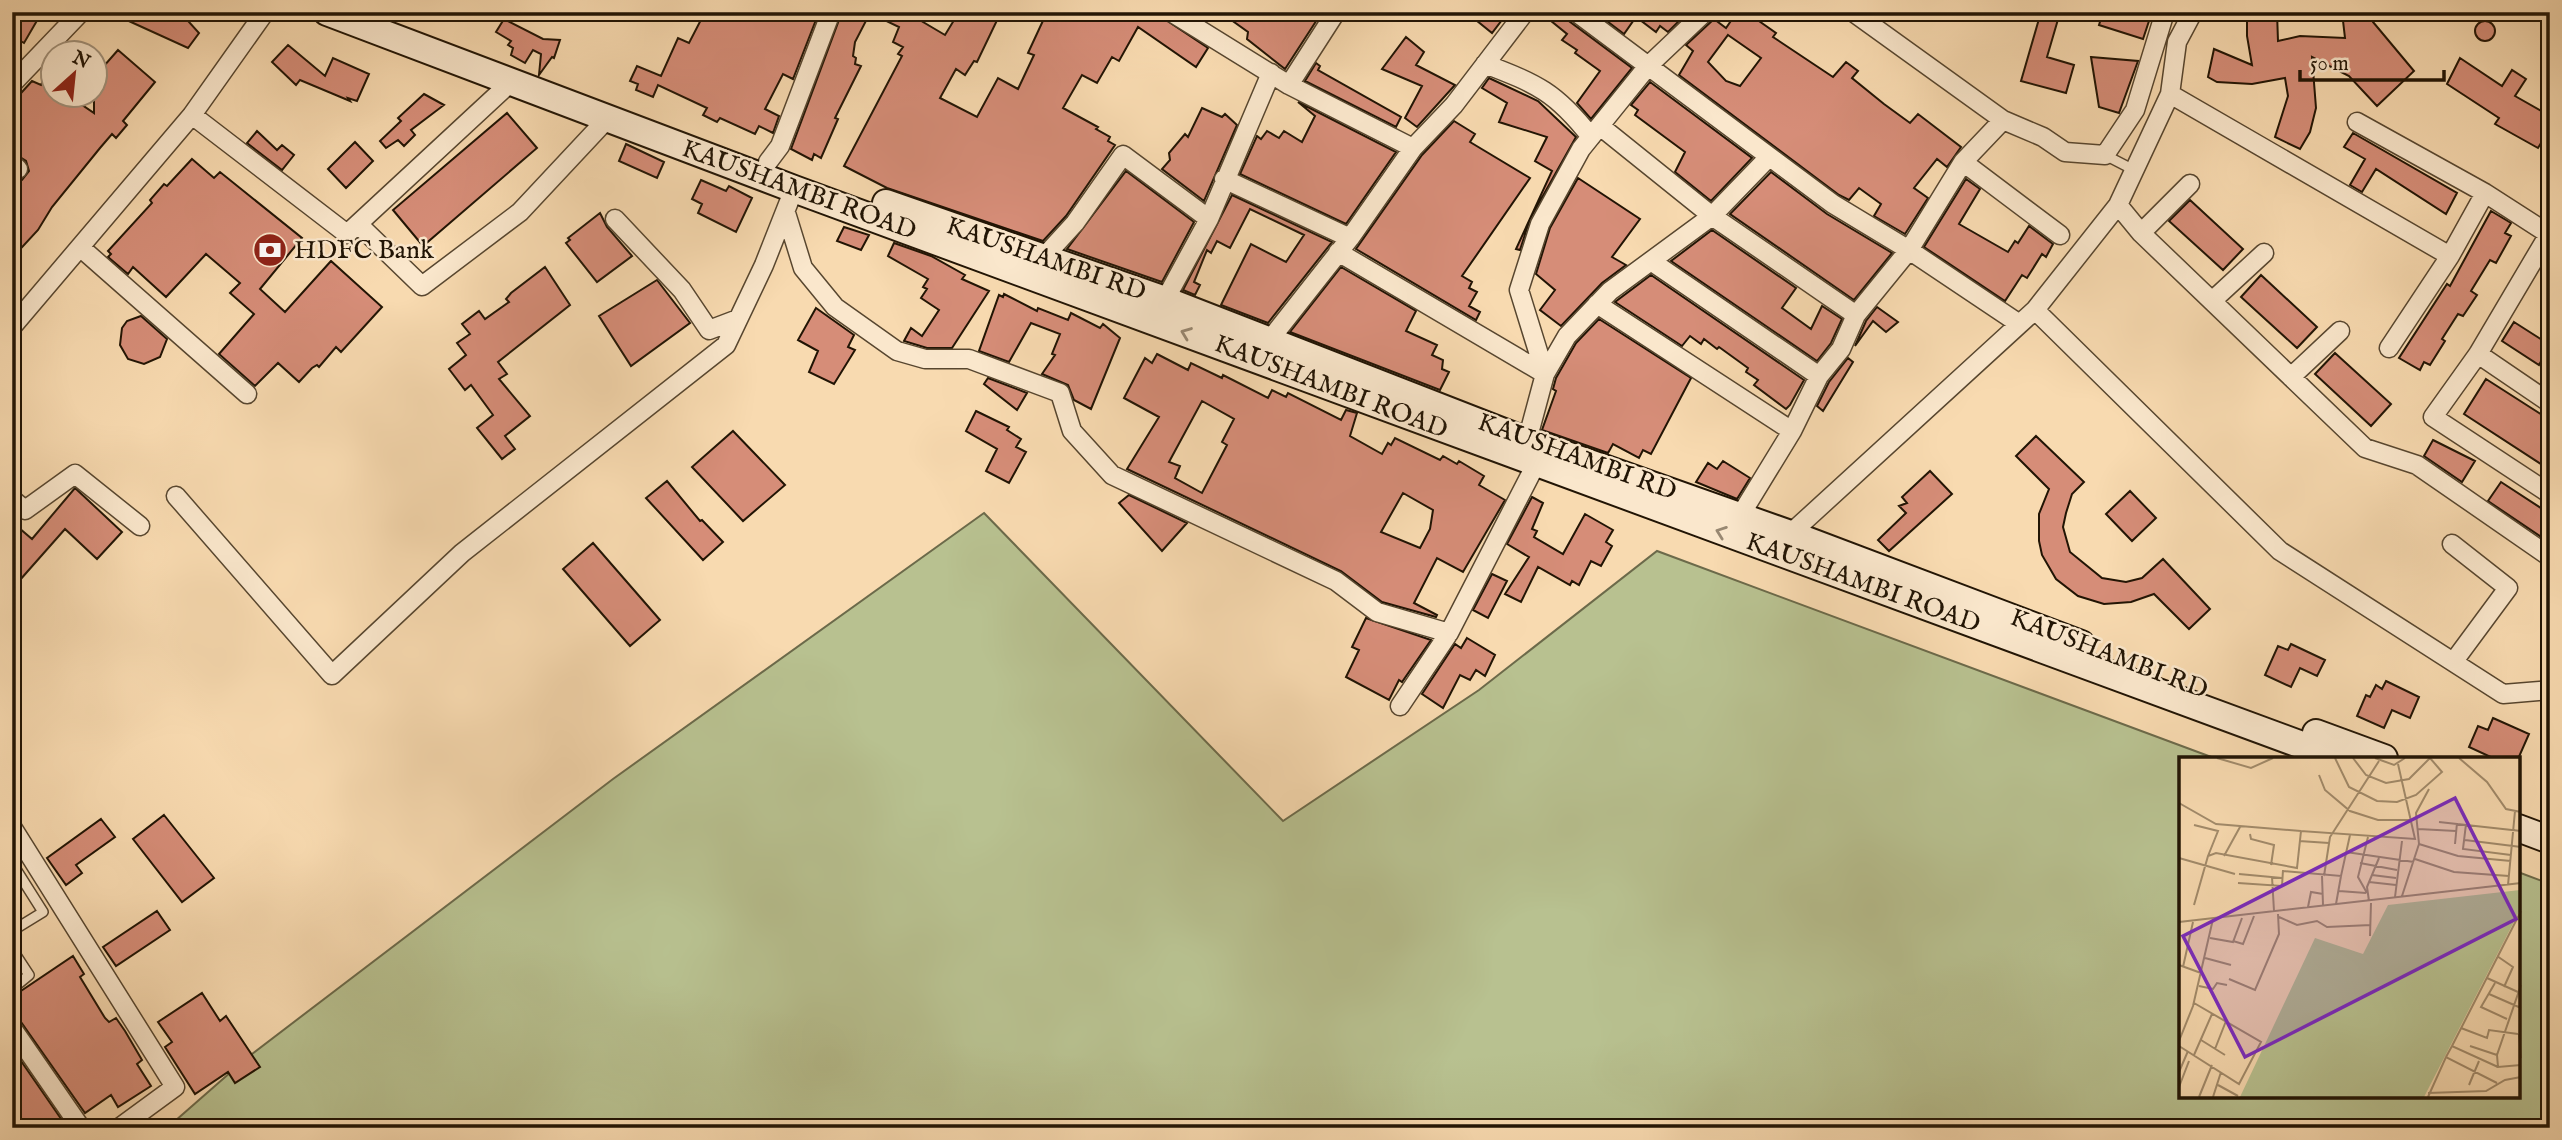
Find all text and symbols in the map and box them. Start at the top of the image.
north arrow [38,38,108,108]
scale bar [2300,38,2443,82]
text: N [67,46,94,75]
text: 50 m [2310,51,2349,78]
street label: KAUSHAMBI ROAD [677,132,921,248]
street label: KAUSHAMBI RD [942,209,1150,309]
bank icon: HDFC Bank [251,231,289,269]
place label: HDFC Bank [294,234,435,267]
one-way arrow [1181,327,1193,341]
street label: KAUSHAMBI ROAD [1210,327,1452,447]
street label: KAUSHAMBI RD [1473,406,1681,508]
street label: KAUSHAMBI ROAD [1741,525,1985,641]
one-way arrow [1716,526,1728,540]
street label: KAUSHAMBI RD [2005,601,2213,707]
inset map [2179,757,2520,1098]

